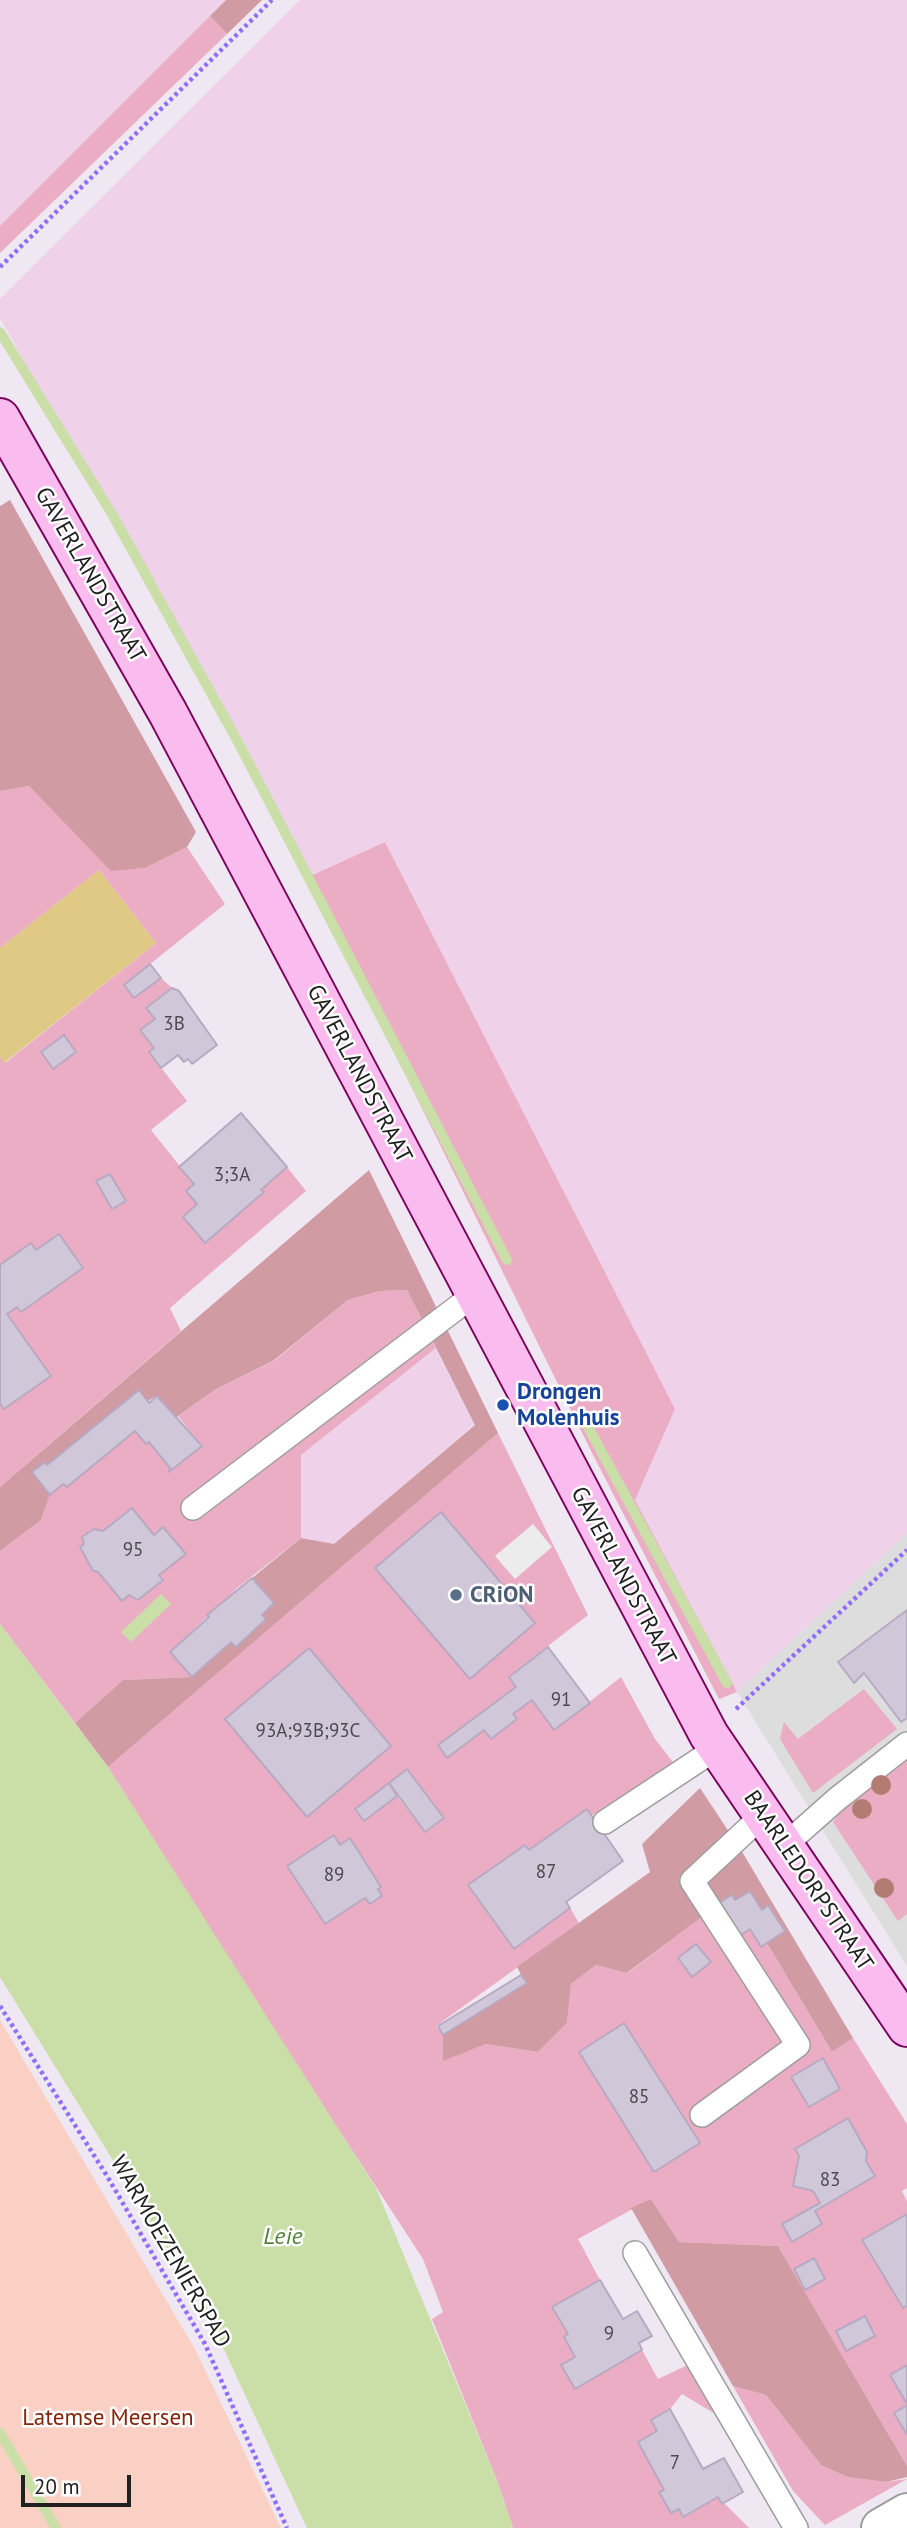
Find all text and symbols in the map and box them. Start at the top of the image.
street label: GAVERLANDSTRAAT [29,482,151,668]
street label: GAVERLANDSTRAAT [300,980,418,1168]
house number: 3B [163,1014,185,1036]
house number: 3;3A [214,1165,250,1187]
place label: Drongen Molenhuis [517,1378,620,1432]
marker: Drongen Molenhuis [495,1397,511,1413]
street label: GAVERLANDSTRAAT [564,1482,682,1670]
house number: 95 [123,1540,143,1562]
place label: CRiON [470,1581,533,1609]
marker: CRiON [448,1587,464,1603]
house number: 91 [551,1690,571,1712]
house number: 93A;93B;93C [256,1721,360,1743]
street label: BAARLEDORPSTRAAT [737,1786,879,1976]
house number: 87 [536,1862,556,1884]
house number: 89 [324,1865,344,1887]
house number: 85 [629,2087,649,2109]
street label: WARMOEZENIERSPAD [104,2151,236,2353]
house number: 83 [820,2170,840,2192]
water label: Leie [263,2223,303,2251]
house number: 9 [604,2324,614,2346]
park label: Latemse Meersen [22,2404,194,2432]
house number: 7 [670,2453,680,2475]
scale bar [24,2462,135,2506]
text: 20 m [34,2473,80,2500]

